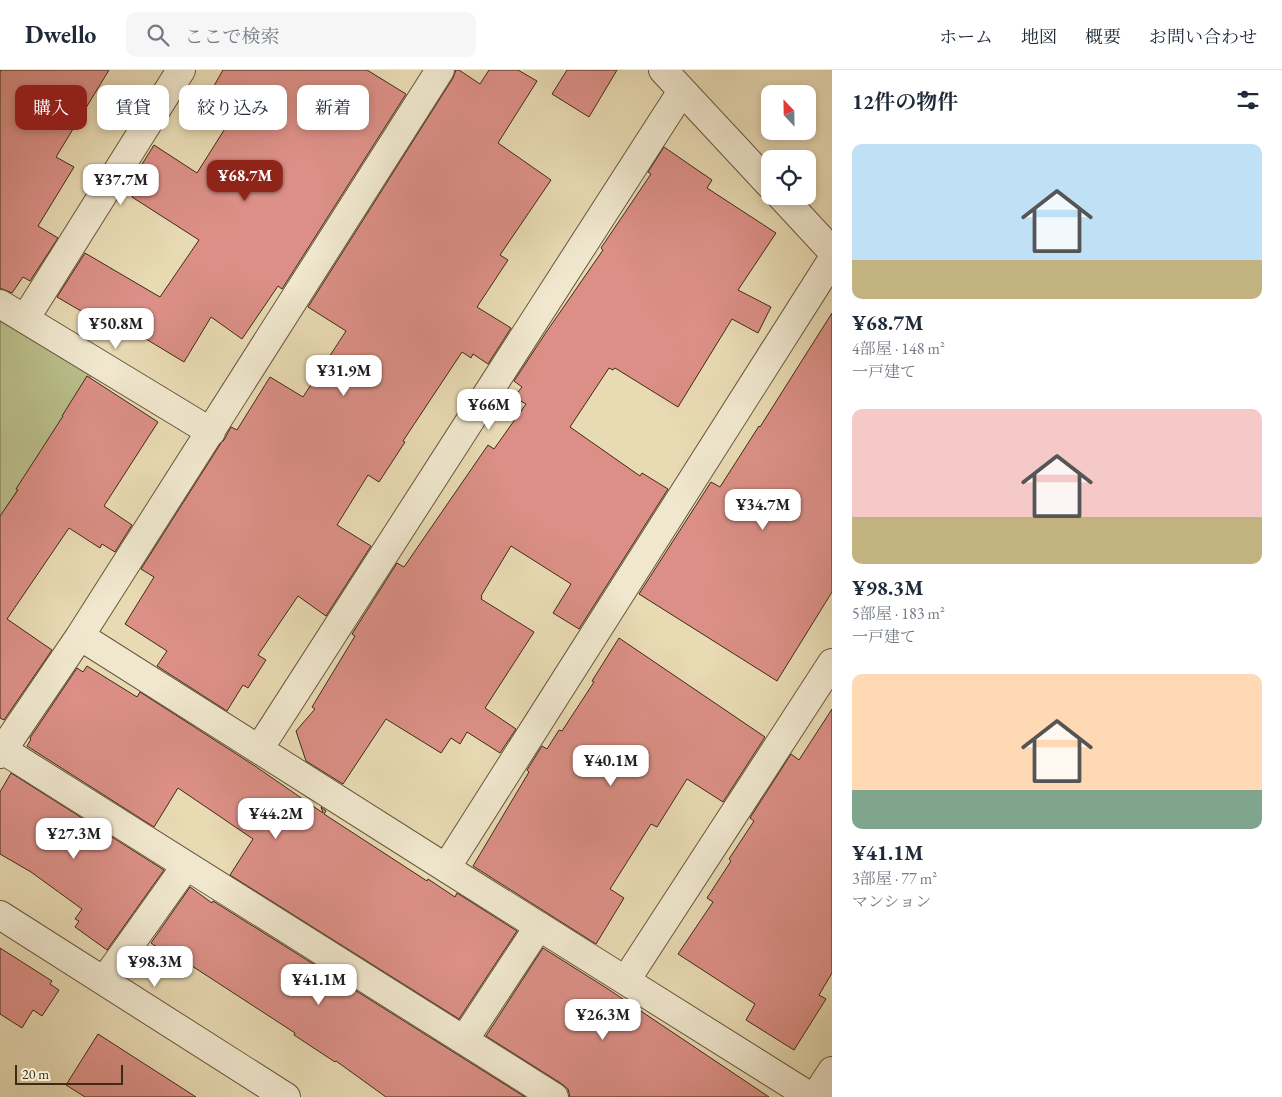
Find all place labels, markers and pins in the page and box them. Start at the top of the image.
pin: ¥68.7M [204,160,286,202]
pin: ¥37.7M [80,164,162,206]
pin: ¥50.8M [75,308,157,350]
pin: ¥31.9M [303,354,385,397]
pin: ¥66M [459,388,519,431]
pin: ¥34.7M [722,488,804,531]
pin: ¥40.1M [570,744,652,787]
pin: ¥44.2M [235,798,317,840]
pin: ¥27.3M [33,818,115,860]
pin: ¥98.3M [114,946,196,988]
pin: ¥41.1M [278,964,360,1006]
pin: ¥26.3M [562,998,644,1041]

